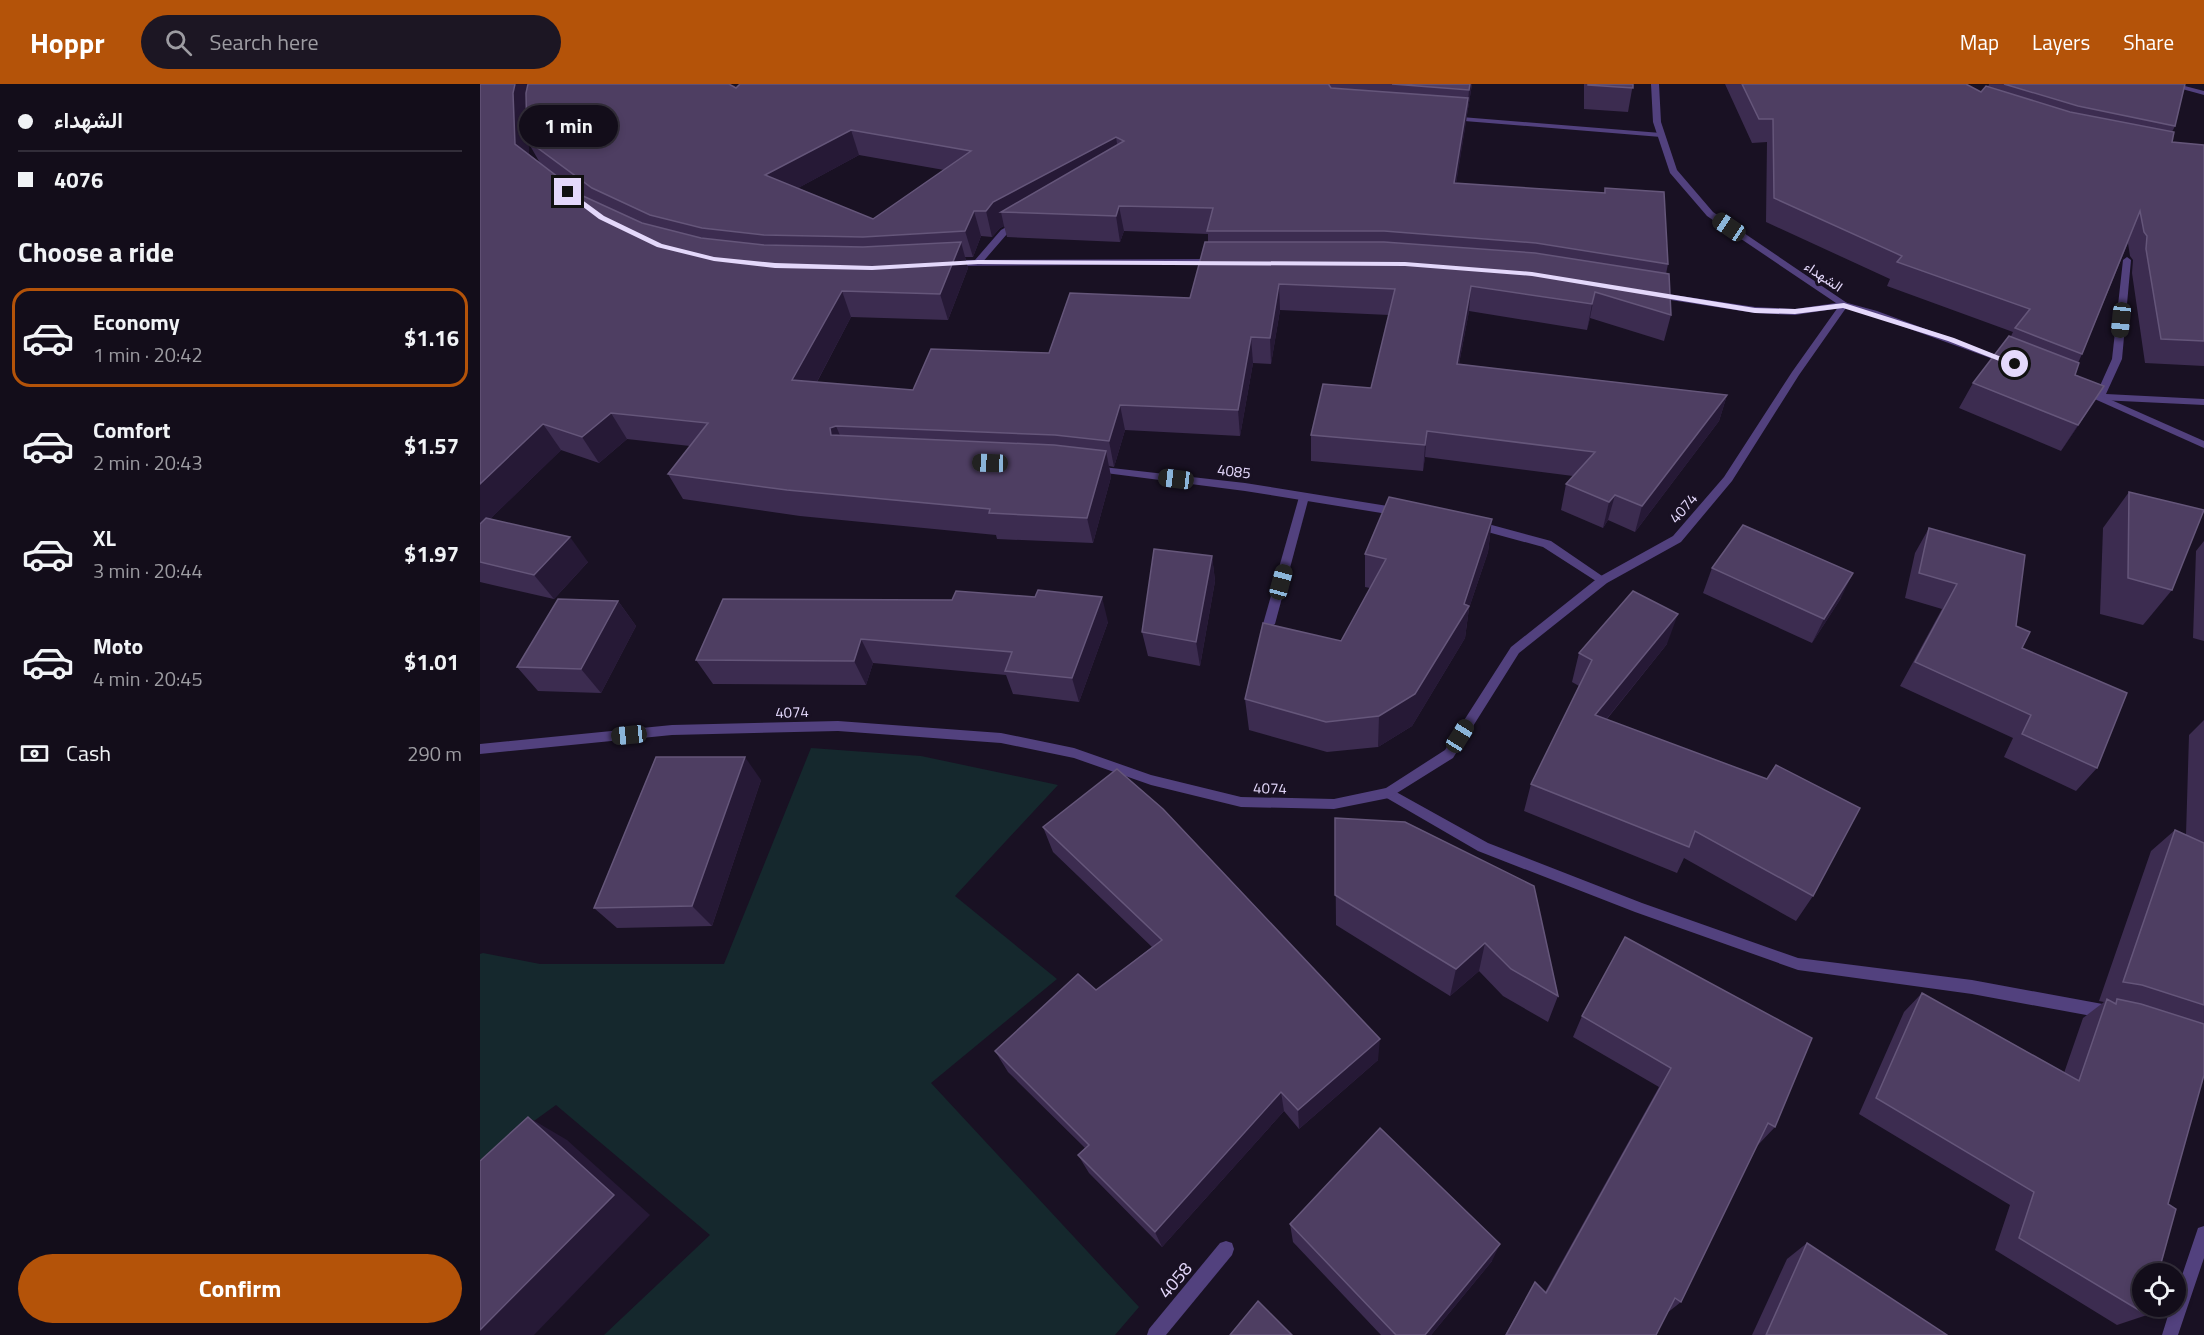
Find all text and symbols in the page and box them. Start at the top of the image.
search box [141,15,561,69]
text: Hoppr [30,21,105,64]
text: Search here [210,25,319,59]
icon: search [162,26,195,59]
text: Map [1960,26,1999,58]
text: Layers [2032,26,2090,58]
text: Share [2123,26,2174,58]
text: الشهداء [54,103,123,137]
callout: 1 min [518,105,618,147]
text: 1 min [544,110,593,141]
text: 4076 [54,163,103,197]
route end [554,178,581,205]
car [1709,209,1749,245]
text: Choose a ride [18,231,174,272]
street label: الشهداء [1801,255,1847,297]
car [2110,301,2132,339]
text: Economy [93,305,180,339]
icon: car [21,311,75,365]
text: $1.16 [404,321,459,355]
text: 1 min · 20:42 [93,339,203,370]
route start [2001,350,2028,377]
text: Comfort [93,413,171,447]
icon: car [21,419,75,473]
text: $1.57 [404,429,459,463]
text: 2 min · 20:43 [93,447,203,478]
car [972,453,1008,473]
street label: 4085 [1216,458,1252,484]
car [1157,468,1195,490]
street label: 4074 [1663,488,1703,528]
text: XL [93,521,116,555]
icon: car [21,527,75,581]
text: $1.97 [404,537,459,571]
text: 3 min · 20:44 [93,555,203,586]
car [1268,562,1294,602]
text: Moto [93,629,143,663]
icon: car [21,635,75,689]
text: $1.01 [404,645,459,679]
text: 4 min · 20:45 [93,663,203,694]
street label: 4074 [775,700,809,724]
car [1443,716,1477,756]
car [610,724,648,746]
text: Cash [66,736,111,770]
icon: cash [18,737,51,770]
text: 290 m [407,738,462,769]
street label: 4074 [1253,776,1287,800]
button: Confirm [18,1254,462,1323]
street label: 4058 [1152,1256,1198,1304]
map controls [2132,1263,2186,1317]
button: locate [2132,1263,2186,1317]

